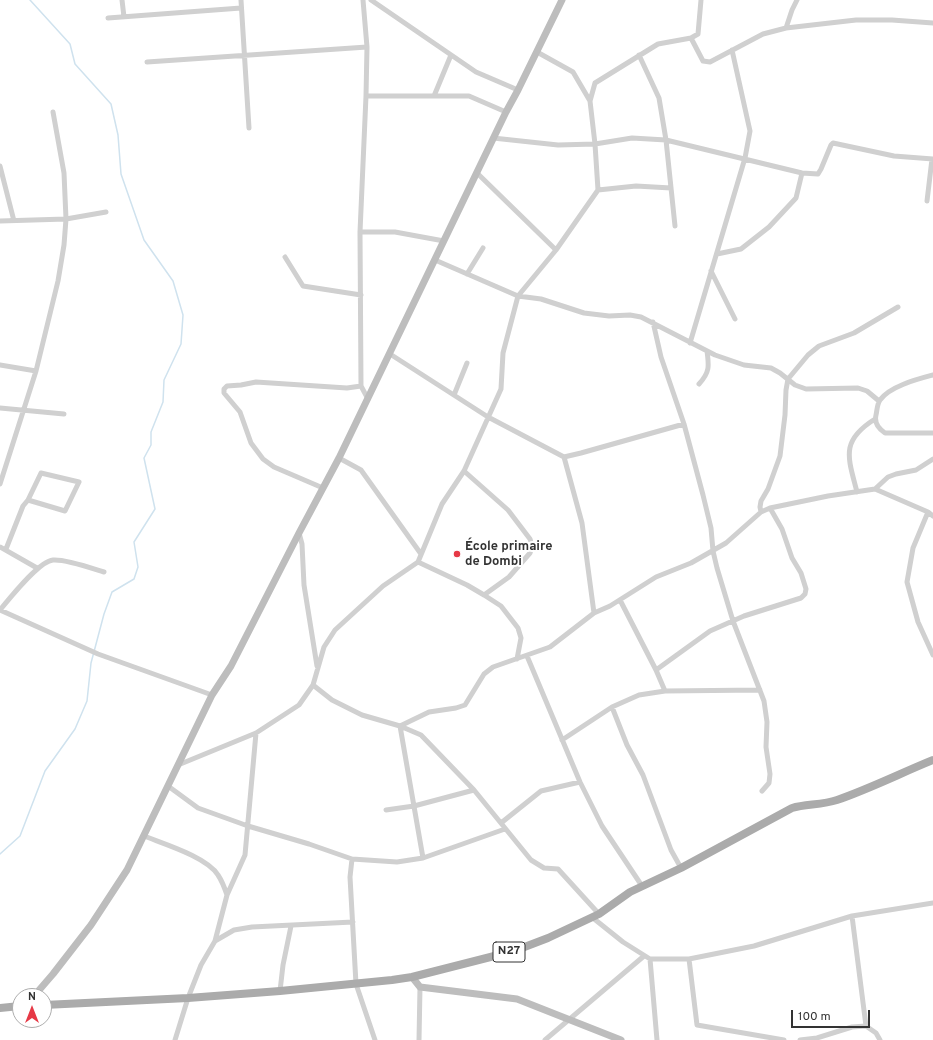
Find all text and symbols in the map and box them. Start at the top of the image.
place label: École primaire de Dombi [465,539,552,570]
marker: École primaire de Dombi [452,549,462,559]
road number: N27 [493,942,525,962]
north arrow [12,988,52,1028]
text: N [28,990,36,1004]
scale bar [793,1002,872,1028]
text: 100 m [798,1009,831,1025]

